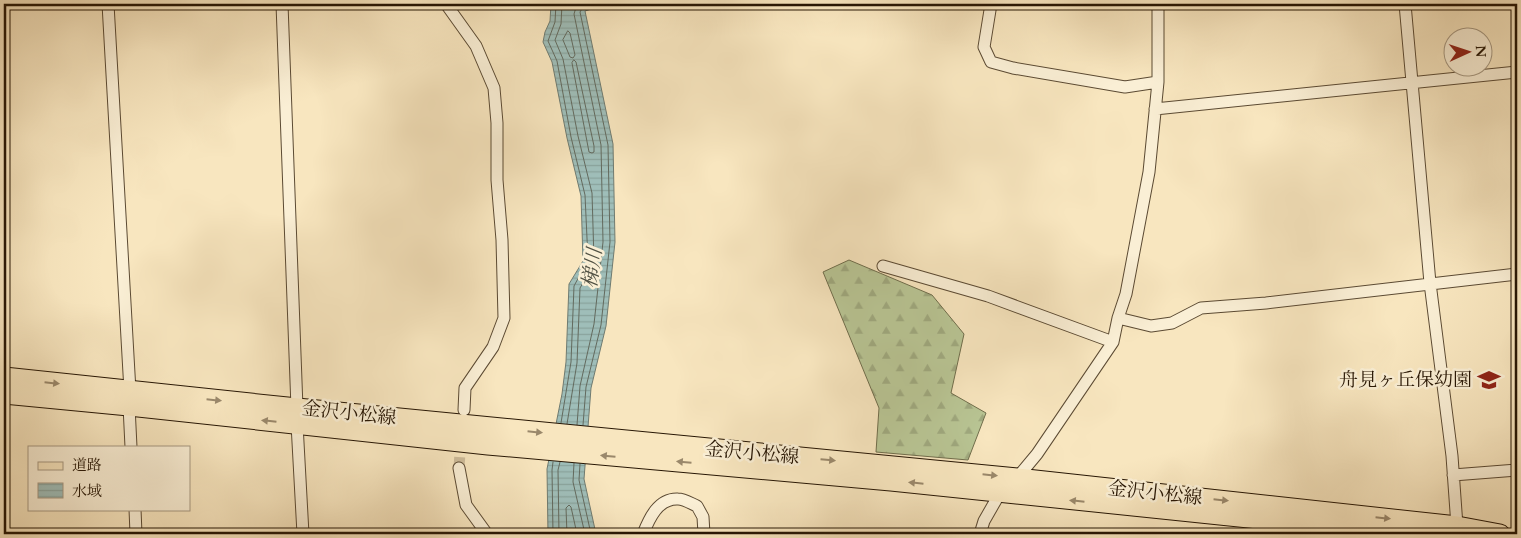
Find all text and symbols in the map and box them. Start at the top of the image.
north arrow [1444,28,1494,78]
text: N [1471,45,1490,58]
water label: 梯川 [576,244,608,290]
place label: 舟見ヶ丘保幼園 [1339,367,1472,393]
school or university icon: 舟見ヶ丘保幼園 [1476,367,1502,393]
one-way arrow [45,379,61,387]
street label: 金沢小松線 [300,395,398,431]
one-way arrow [206,396,222,404]
one-way arrow [261,417,277,425]
one-way arrow [527,428,543,436]
street label: 金沢小松線 [704,436,800,470]
legend [28,446,190,510]
one-way arrow [599,452,615,460]
text: 道路 [72,455,102,475]
one-way arrow [820,456,836,464]
one-way arrow [676,458,692,466]
one-way arrow [982,472,998,480]
street label: 金沢小松線 [1106,475,1204,511]
one-way arrow [907,479,923,487]
text: 水域 [72,481,102,501]
one-way arrow [1213,496,1229,504]
one-way arrow [1069,497,1085,505]
one-way arrow [1375,514,1391,522]

